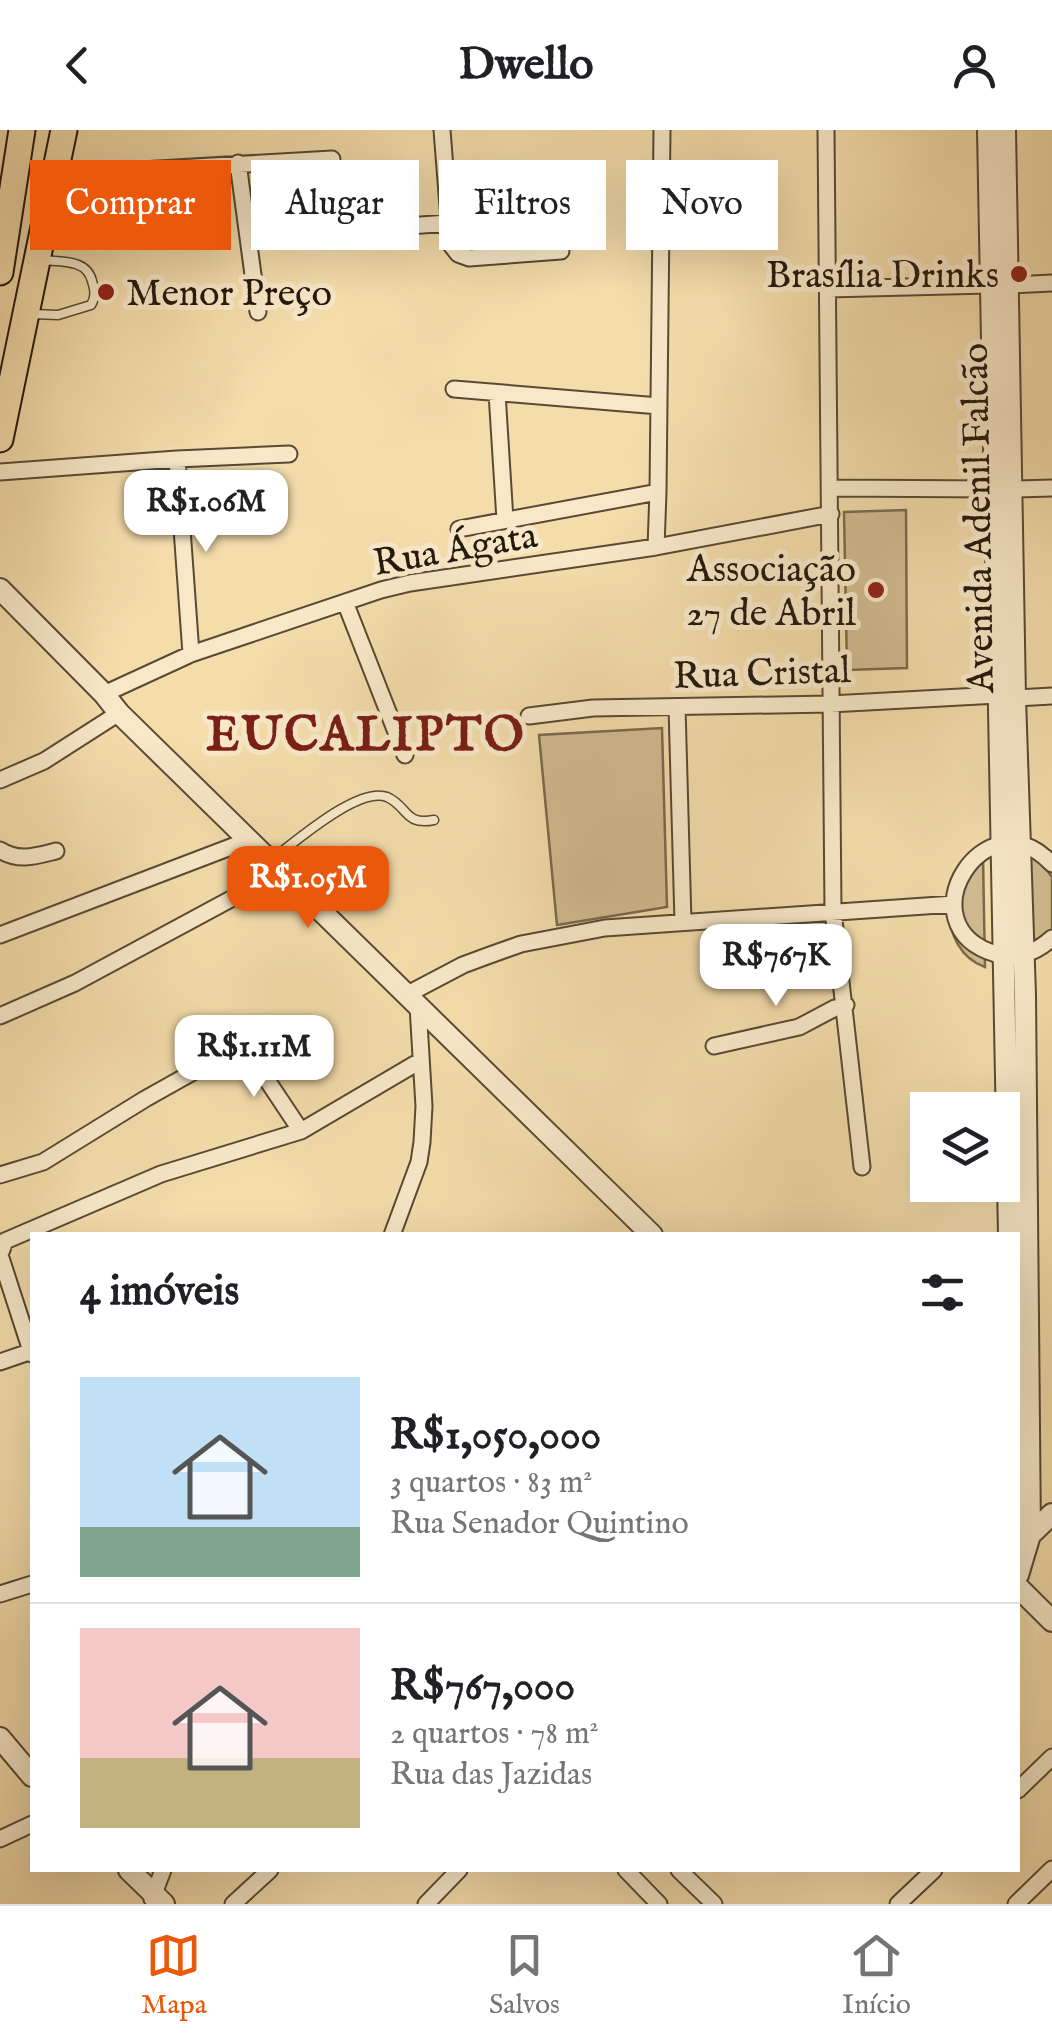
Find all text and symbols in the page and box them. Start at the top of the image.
text: Dwello [459,37,593,94]
icon: back [50,38,105,93]
icon: person [947,38,1002,93]
chip: Comprar [30,160,231,250]
chip: Alugar [251,160,419,250]
chip: Filtros [439,160,606,250]
chip: Novo [626,160,778,250]
place label: Brasília Drinks [766,253,999,301]
marker: Brasília Drinks [1008,263,1030,285]
place label: Menor Preço [126,271,332,319]
marker: Menor Preço [95,281,117,303]
street label: Avenida Adenil Falcão [953,342,1007,694]
pin: R$1.06M [114,470,298,555]
text: R$1.06M [146,482,266,523]
street label: Rua Ágata [370,512,542,589]
place label: Associação 27 de Abril [686,547,857,639]
marker: Associação 27 de Abril [865,579,887,601]
street label: Rua Cristal [673,648,852,702]
district label: EUCALIPTO [206,707,526,767]
pin: R$1.05M [216,846,400,931]
text: R$1.05M [249,858,367,899]
pin: R$767K [695,924,857,1009]
text: R$767K [722,936,830,977]
pin: R$1.11M [162,1015,346,1100]
text: R$1.11M [197,1027,311,1068]
map controls [910,1092,1020,1202]
button: layers [910,1092,1020,1202]
icon: filters [915,1265,970,1320]
text: 4 imóveis [80,1266,239,1319]
text: R$1,050,000 [390,1410,601,1463]
icon: home [160,1417,280,1537]
text: 3 quartos · 83 m² [390,1463,592,1504]
text: Rua Senador Quintino [390,1504,689,1545]
text: R$767,000 [390,1661,575,1714]
icon: home [160,1668,280,1788]
text: 2 quartos · 78 m² [390,1714,599,1755]
text: Rua das Jazidas [390,1755,592,1796]
tab: Mapa [141,1928,207,2023]
tab: Salvos [489,1928,560,2023]
tab: Início [842,1928,911,2023]

